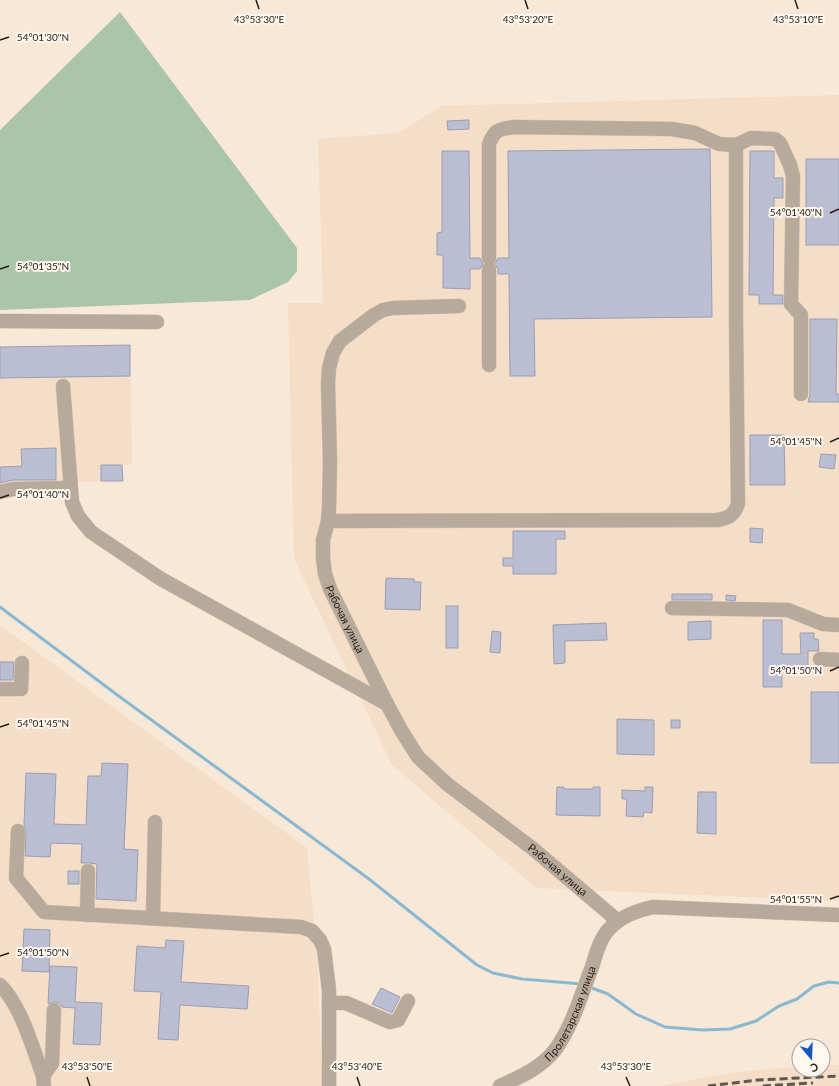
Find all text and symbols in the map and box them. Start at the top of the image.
text: 43°53'30"E [234,13,284,25]
text: 43°53'20"E [503,13,553,25]
text: 43°53'10"E [773,13,823,25]
text: 54°01'30"N [17,31,69,43]
text: 54°01'40"N [770,206,822,218]
text: 54°01'35"N [17,260,69,272]
text: 54°01'45"N [770,435,822,447]
text: 54°01'40"N [17,488,69,500]
street label: Рабочая улица [323,583,368,655]
text: 54°01'50"N [770,664,822,676]
text: 54°01'45"N [17,717,69,729]
street label: Рабочая улица [526,840,591,898]
text: 54°01'55"N [770,893,822,905]
text: 54°01'50"N [17,946,69,958]
street label: Пролетарская улица [542,964,598,1064]
north arrow [791,1038,831,1078]
text: 43°53'50"E [62,1060,112,1072]
text: 43°53'40"E [332,1060,382,1072]
text: 43°53'30"E [601,1060,651,1072]
text: С [808,1061,820,1075]

